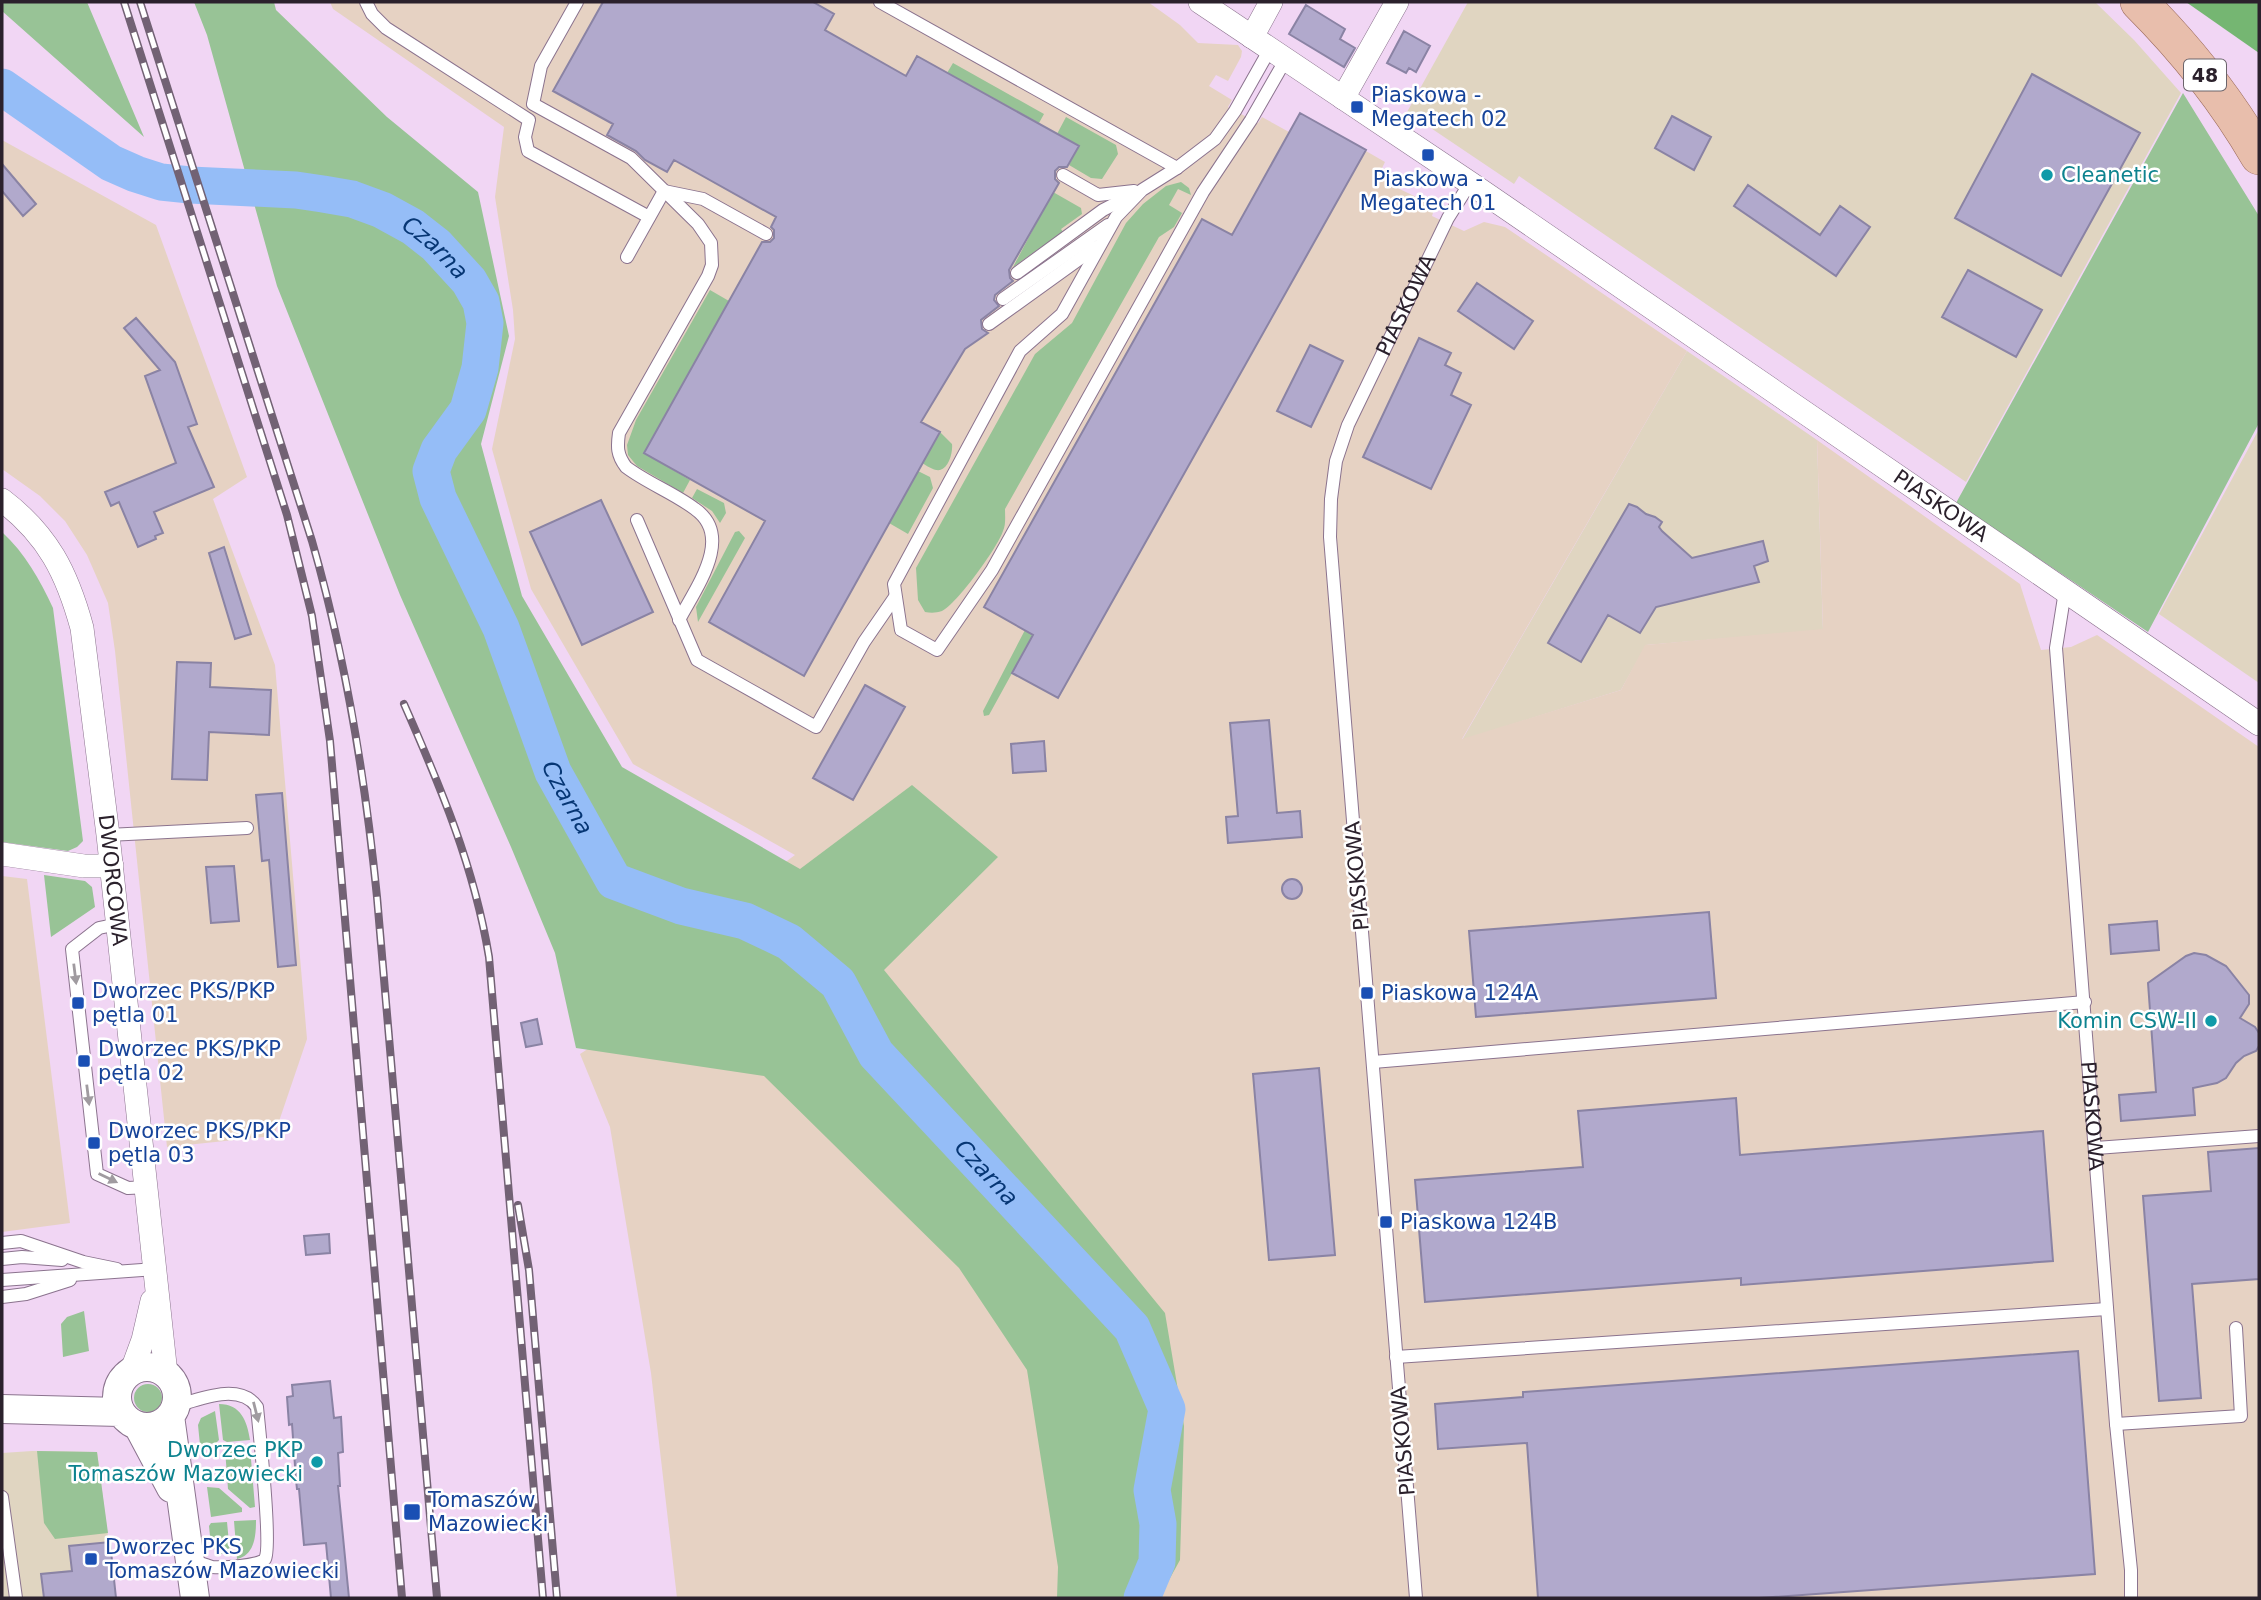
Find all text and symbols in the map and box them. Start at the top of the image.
road number: 48 [2184,60,2226,90]
place label: Piaskowa - Megatech 02 [1371,83,1508,131]
marker: Piaskowa - Megatech 02 [1349,99,1365,115]
marker: Piaskowa - Megatech 01 [1420,147,1436,163]
place label: Cleanetic [2061,163,2159,187]
place label: Piaskowa - Megatech 01 [1360,167,1496,215]
marker: Cleanetic [2039,167,2055,183]
water label: Czarna [398,211,473,284]
street label: PIASKOWA [1371,250,1441,360]
street label: PIASKOWA [1889,465,1993,547]
water label: Czarna [537,757,598,839]
street label: DWORCOWA [93,813,132,948]
street label: PIASKOWA [1340,820,1374,932]
one-way arrow [69,963,80,985]
place label: Dworzec PKS/PKP pętla 01 [92,979,275,1027]
place label: Piaskowa 124A [1381,981,1539,1005]
marker: Piaskowa 124A [1359,985,1375,1001]
marker: Dworzec PKS/PKP pętla 01 [70,995,86,1011]
place label: Komin CSW-II [2057,1009,2197,1033]
marker: Komin CSW-II [2203,1013,2219,1029]
place label: Dworzec PKS/PKP pętla 02 [98,1037,281,1085]
marker: Dworzec PKS/PKP pętla 02 [76,1053,92,1069]
street label: PIASKOWA [2076,1060,2108,1172]
one-way arrow [83,1084,94,1106]
place label: Dworzec PKS/PKP pętla 03 [108,1119,291,1167]
water label: Czarna [950,1134,1024,1211]
marker: Dworzec PKS/PKP pętla 03 [86,1135,102,1151]
one-way arrow [98,1173,118,1184]
place label: Piaskowa 124B [1400,1210,1557,1234]
marker: Piaskowa 124B [1378,1214,1394,1230]
street label: PIASKOWA [1386,1385,1420,1497]
one-way arrow [251,1402,262,1424]
place label: Dworzec PKP Tomaszów Mazowiecki [68,1438,303,1486]
marker: Dworzec PKP Tomaszów Mazowiecki [309,1454,325,1470]
place label: Tomaszów Mazowiecki [427,1488,548,1536]
marker: Tomaszów Mazowiecki [402,1502,422,1522]
place label: Dworzec PKS Tomaszów Mazowiecki [104,1535,339,1583]
marker: Dworzec PKS Tomaszów Mazowiecki [83,1551,99,1567]

